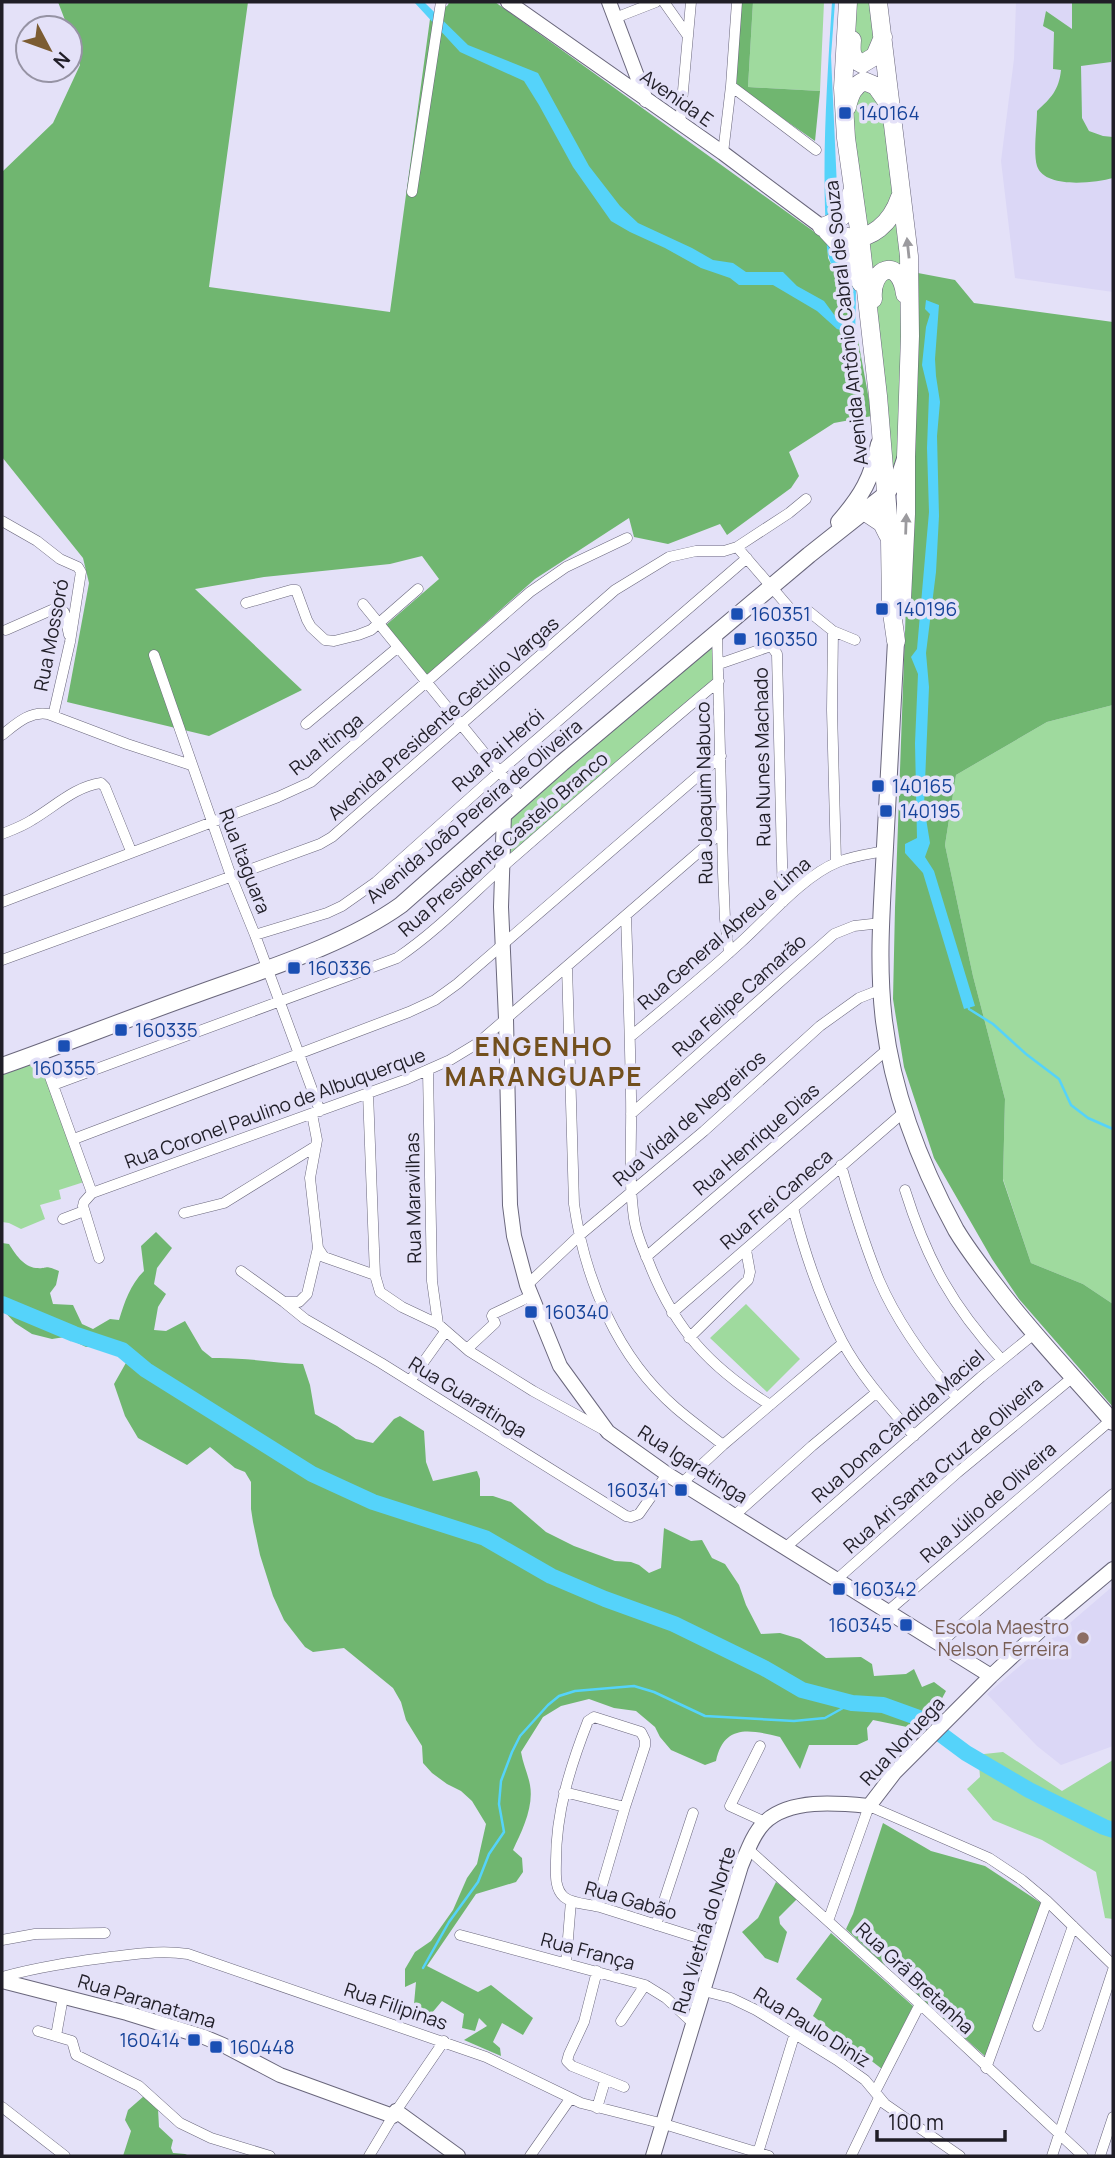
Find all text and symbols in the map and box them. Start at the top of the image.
north arrow [14,14,84,84]
text: N [48,46,76,74]
street label: Avenida E [635,63,719,133]
place label: 140164 [859,100,920,126]
marker: 140164 [837,105,853,121]
street label: Avenida Antônio Cabral de Souza [818,179,874,467]
one-way arrow [902,236,913,258]
one-way arrow [900,513,911,535]
street label: Rua Mossoró [27,577,75,693]
place label: 140196 [896,596,957,622]
place label: 160351 [751,601,811,627]
marker: 140196 [874,601,890,617]
marker: 160351 [729,606,745,622]
street label: Avenida Presidente Getulio Vargas [322,610,564,826]
place label: 160350 [754,626,818,652]
marker: 160350 [732,631,748,647]
street label: Rua Nunes Machado [747,667,777,847]
street label: Rua Joaquim Nabuco [689,701,719,885]
street label: Rua Pai Herói [446,703,550,797]
street label: Rua Itinga [284,707,368,781]
street label: Avenida João Pereira de Oliveira [360,713,588,909]
street label: Rua Presidente Castelo Branco [393,746,613,942]
place label: 140165 [892,773,952,799]
marker: 140165 [870,778,886,794]
place label: 140195 [900,798,960,824]
marker: 140195 [878,803,894,819]
street label: Rua Itaguara [213,805,277,917]
street label: Rua General Abreu e Lima [632,851,816,1015]
street label: Rua Felipe Camarão [666,928,812,1062]
place label: 160336 [308,955,372,981]
marker: 160336 [286,960,302,976]
place label: 160335 [135,1017,198,1043]
marker: 160335 [113,1022,129,1038]
district label: ENGENHO MARANGUAPE [444,1028,644,1094]
marker: 160355 [56,1038,72,1054]
street label: Rua Coronel Paulino de Albuquerque [121,1041,429,1175]
street label: Rua Vidal de Negreiros [607,1044,771,1192]
place label: 160355 [32,1055,96,1081]
street label: Rua Henrique Dias [687,1077,825,1201]
street label: Rua Maravilhas [399,1132,427,1264]
street label: Rua Frei Caneca [714,1143,838,1255]
place label: 160340 [545,1299,609,1325]
marker: 160340 [523,1304,539,1320]
street label: Rua Dona Cândida Maciel [806,1344,990,1508]
street label: Rua Guaratinga [404,1350,532,1444]
street label: Rua Ari Santa Cruz de Oliveira [838,1371,1048,1559]
street label: Rua Igaratinga [633,1419,753,1509]
street label: Rua Júlio de Oliveira [914,1436,1062,1568]
place label: 160341 [607,1477,667,1503]
marker: 160341 [673,1482,689,1498]
place label: 160342 [853,1576,916,1602]
marker: 160342 [831,1581,847,1597]
place label: 160345 [829,1612,892,1638]
place label: Escola Maestro Nelson Ferreira [935,1614,1069,1662]
marker: 160345 [898,1617,914,1633]
marker: Escola Maestro Nelson Ferreira [1075,1630,1091,1646]
street label: Rua Noruega [854,1691,950,1791]
street label: Rua Vietnã do Norte [666,1843,742,2017]
street label: Rua Gabão [582,1874,680,1926]
street label: Rua Grã Bretanha [850,1916,980,2040]
street label: Rua França [538,1926,638,1976]
street label: Rua Paranatama [75,1968,219,2034]
street label: Rua Filipinas [341,1976,451,2036]
street label: Rua Paulo Diniz [749,1981,875,2073]
place label: 160414 [119,2027,180,2053]
marker: 160414 [186,2032,202,2048]
place label: 160448 [230,2034,294,2060]
marker: 160448 [208,2039,224,2055]
scale bar [877,2098,1005,2142]
text: 100 m [888,2108,944,2136]

